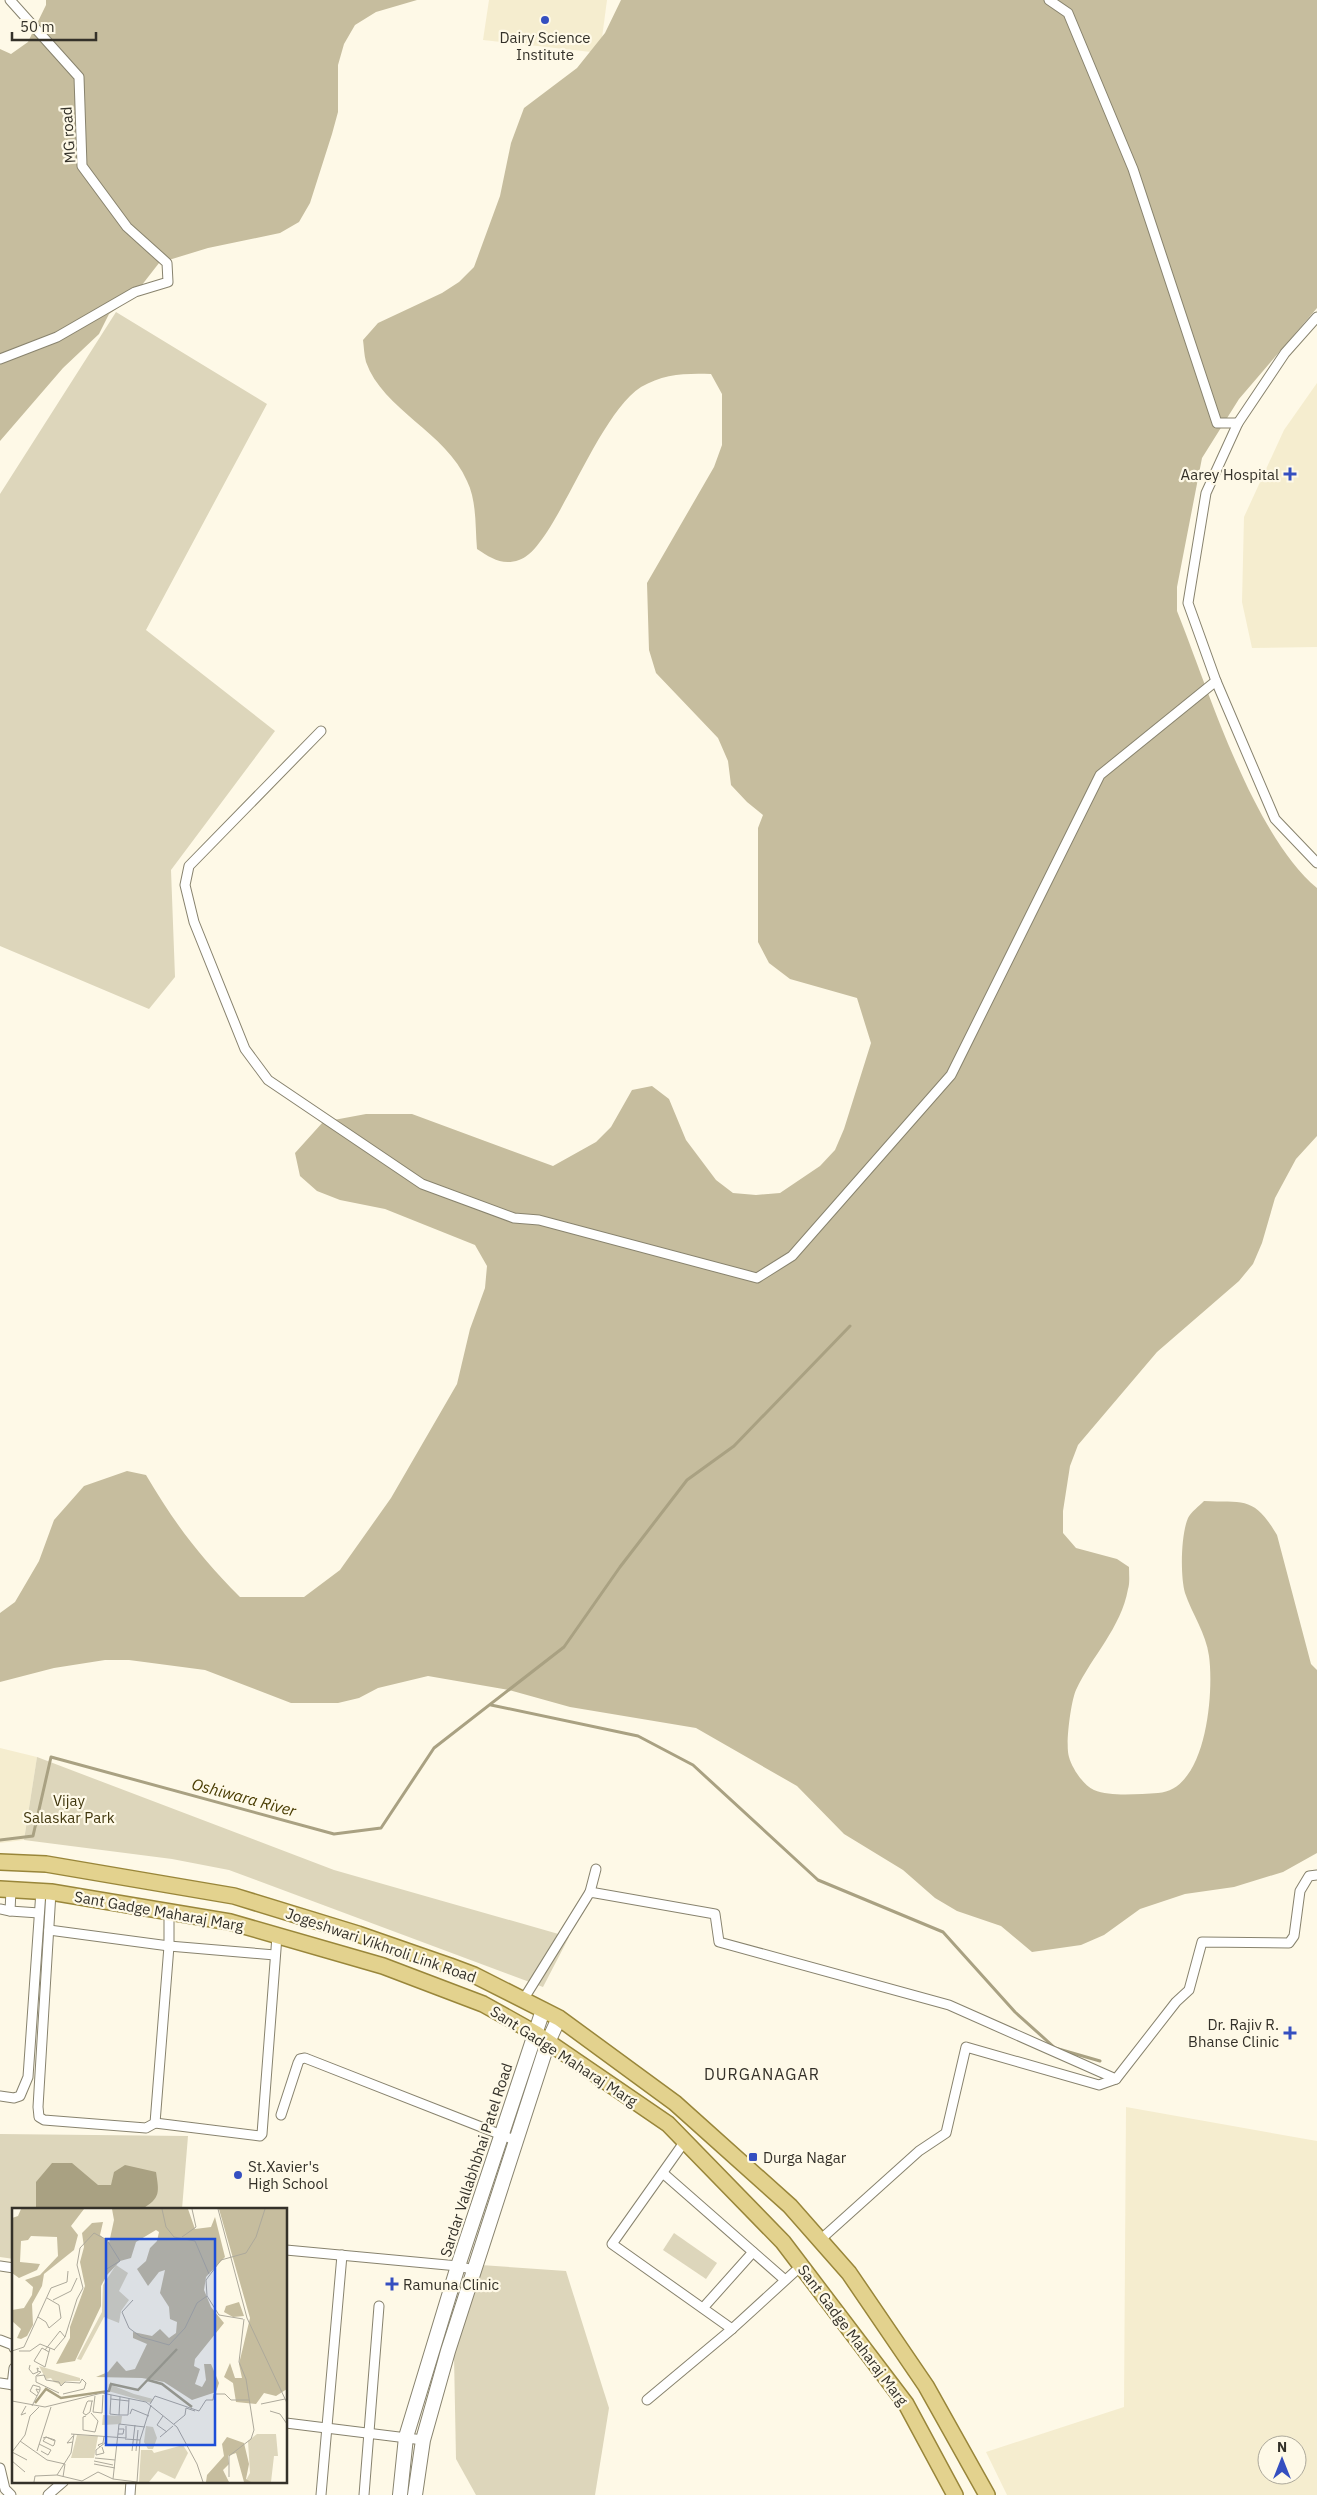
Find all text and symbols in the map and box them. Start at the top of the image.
scale bar [12,10,96,42]
marker: Dairy Science Institute [539,14,551,26]
text: 50 m [20,17,55,36]
place label: Dairy Science Institute [500,28,590,64]
street label: MG road [57,106,79,164]
place label: Aarey Hospital [1181,465,1279,484]
marker: Aarey Hospital [1283,467,1297,481]
water label: Oshiwara River [190,1773,299,1821]
park label: Vijay Salaskar Park [23,1791,115,1827]
street label: Sant Gadge Maharaj Marg [73,1887,245,1935]
street label: Jogeshwari Vikhroli Link Road [283,1903,479,1987]
street label: Sant Gadge Maharaj Marg [487,2001,641,2111]
place label: Dr. Rajiv R. Bhanse Clinic [1188,2015,1279,2051]
marker: Dr. Rajiv R. Bhanse Clinic [1283,2026,1297,2040]
street label: Sardar Vallabhbhai Patel Road [436,2061,516,2259]
district label: DURGANAGAR [704,2064,820,2084]
place label: Durga Nagar [763,2148,847,2167]
marker: Durga Nagar [747,2151,759,2163]
place label: St.Xavier's High School [248,2157,328,2193]
marker: St.Xavier's High School [232,2169,244,2181]
inset map [12,2208,288,2482]
street label: Sant Gadge Maharaj Marg [794,2261,912,2409]
place label: Ramuna Clinic [403,2275,500,2294]
marker: Ramuna Clinic [385,2277,399,2291]
north arrow [1257,2435,1307,2485]
text: N [1277,2438,1287,2456]

